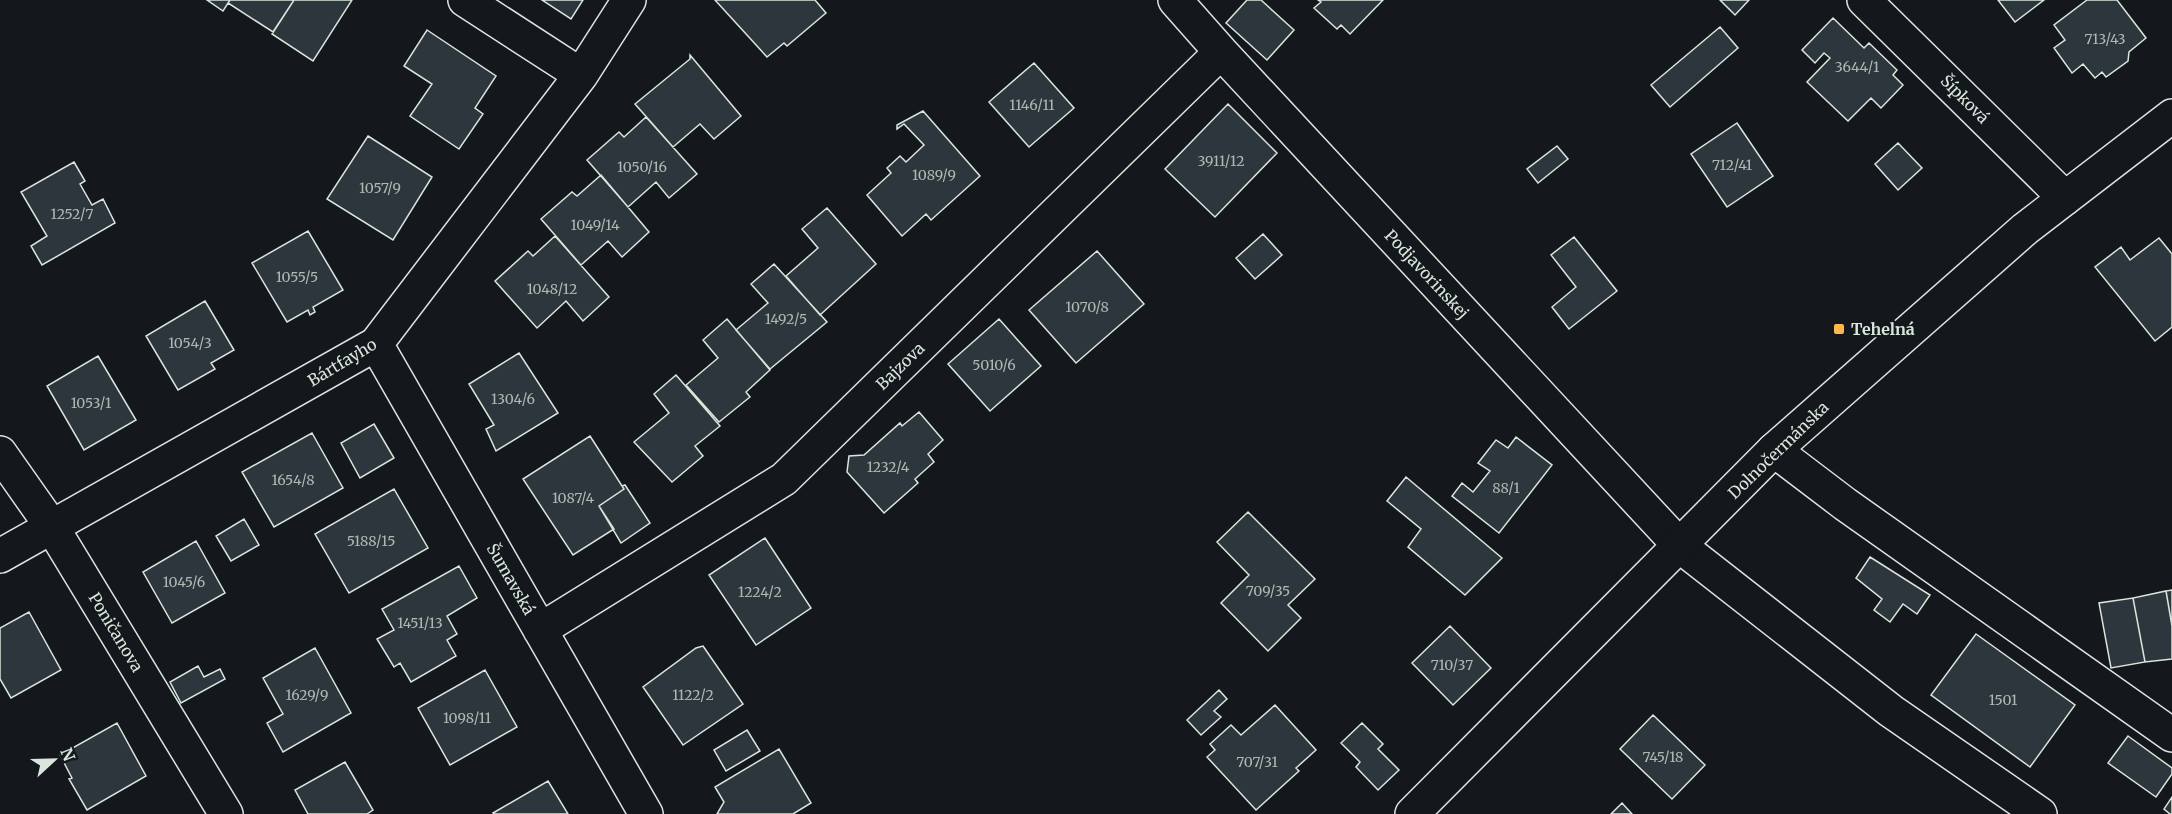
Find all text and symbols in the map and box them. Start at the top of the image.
house number: 713/43 [2085,30,2125,48]
house number: 3644/1 [1835,58,1879,76]
street label: Šípková [1937,71,1994,128]
house number: 1146/11 [1009,96,1055,114]
house number: 3911/12 [1197,152,1245,170]
house number: 712/41 [1712,156,1752,174]
house number: 1050/16 [617,158,667,176]
house number: 1089/9 [912,166,956,184]
house number: 1057/9 [359,179,401,197]
house number: 1252/7 [51,205,93,223]
house number: 1049/14 [570,216,620,234]
street label: Podjavorinskej [1381,225,1473,323]
house number: 1055/5 [276,268,318,286]
house number: 1048/12 [527,280,577,298]
house number: 1070/8 [1065,298,1109,316]
house number: 1492/5 [765,310,807,328]
place label: Tehelná [1851,319,1915,339]
marker: Tehelná [1832,322,1846,336]
house number: 1054/3 [168,334,212,352]
street label: Bártfayho [304,334,380,390]
street label: Bajzova [872,338,929,394]
house number: 5010/6 [972,356,1016,374]
house number: 1304/6 [491,390,535,408]
house number: 1053/1 [71,394,111,412]
street label: Dolnočermánska [1724,397,1833,503]
house number: 1232/4 [867,458,910,476]
house number: 1654/8 [271,471,315,489]
house number: 88/1 [1492,479,1520,497]
house number: 1087/4 [552,489,594,507]
house number: 5188/15 [347,532,395,550]
street label: Šumavská [483,540,540,619]
house number: 1045/6 [163,573,205,591]
house number: 709/35 [1246,582,1290,600]
house number: 1224/2 [738,583,782,601]
street label: Poničanova [84,589,148,676]
house number: 1451/13 [397,614,443,632]
house number: 710/37 [1431,656,1473,674]
house number: 1629/9 [286,686,328,704]
house number: 1122/2 [672,686,714,704]
house number: 1501 [1989,691,2017,709]
house number: 1098/11 [443,709,491,727]
north arrow [24,730,84,790]
text: N [56,745,80,764]
house number: 745/18 [1643,748,1683,766]
house number: 707/31 [1236,753,1278,771]

